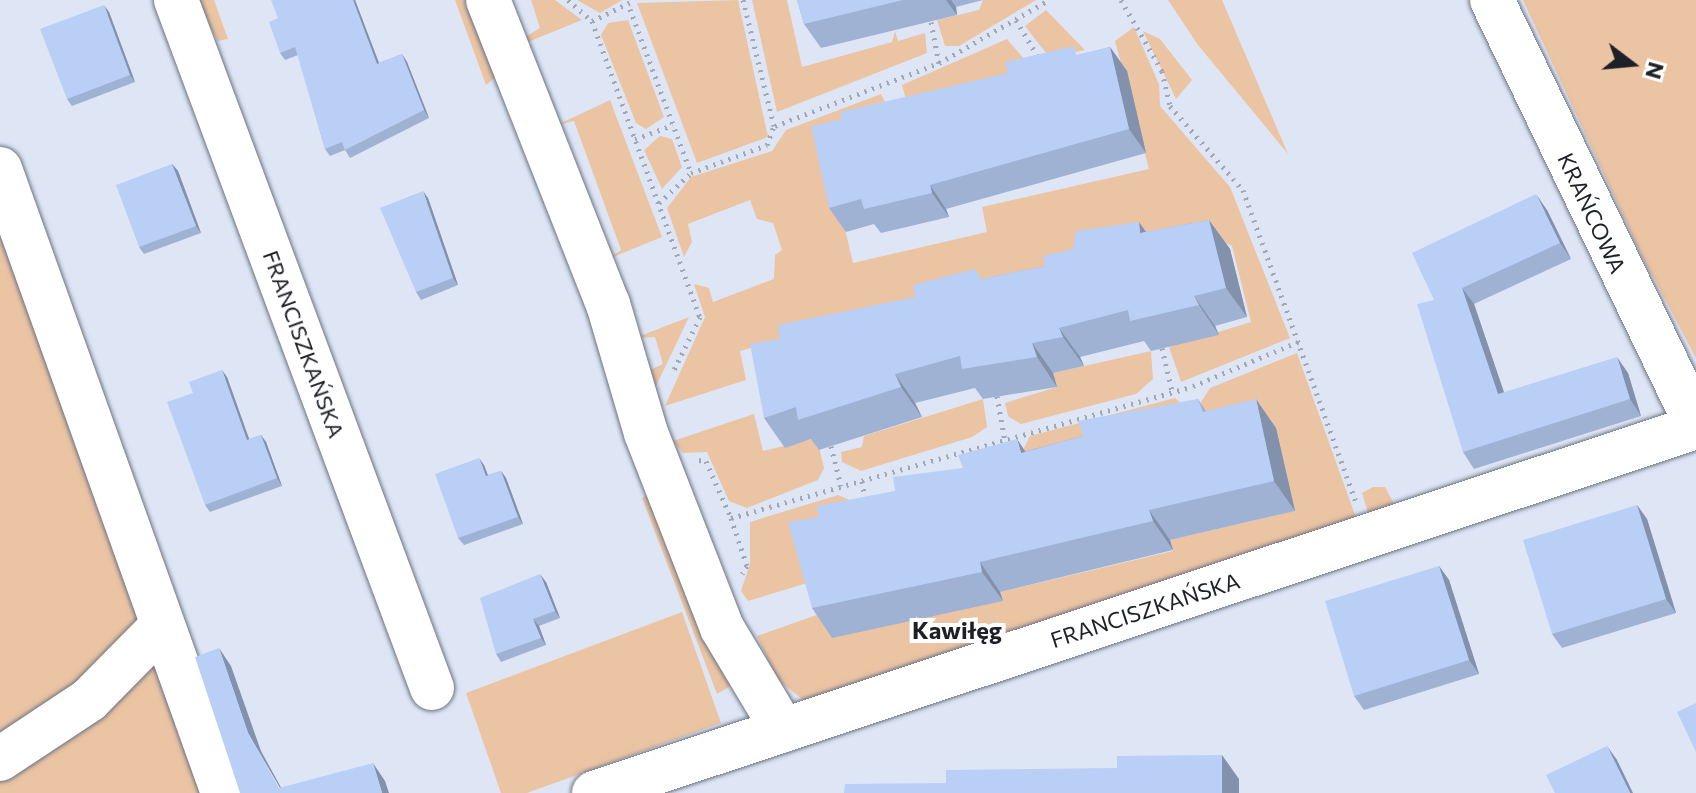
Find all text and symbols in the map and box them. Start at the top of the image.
north arrow [1592,24,1672,104]
text: N [1640,59,1671,82]
street label: KRAŃCOWA [1553,149,1631,277]
street label: FRANCISZKAŃSKA [258,247,350,441]
street label: FRANCISZKAŃSKA [1047,567,1243,653]
district label: Kawiłęg [912,616,1002,644]

